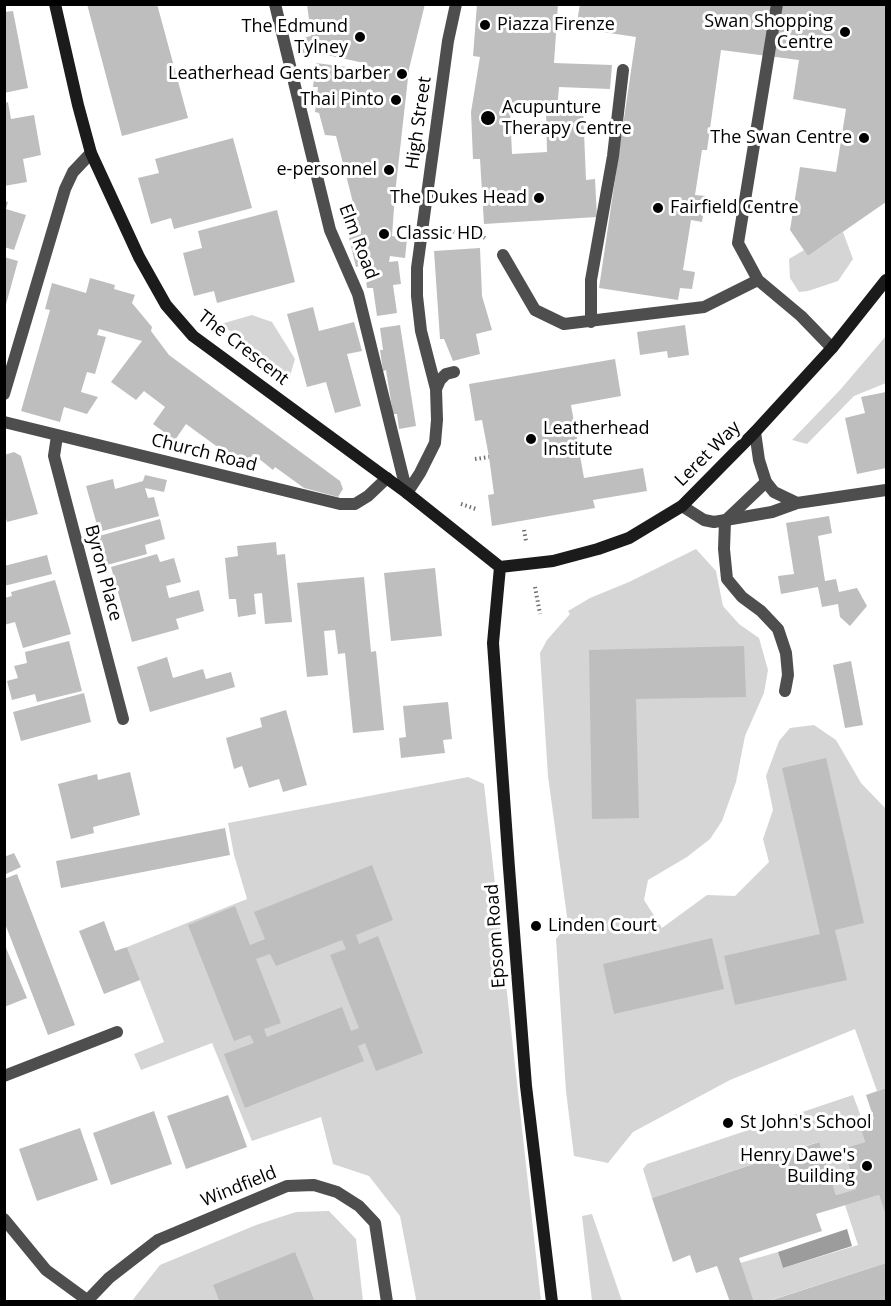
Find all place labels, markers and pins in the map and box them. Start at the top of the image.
place label: Swan Shopping Centre [704,11,833,54]
place label: Piazza Firenze [497,14,615,36]
place label: The Edmund Tylney [241,16,348,58]
marker: Piazza Firenze [478,18,492,32]
marker: Swan Shopping Centre [838,25,852,39]
marker: The Edmund Tylney [353,30,367,44]
place label: Leatherhead Gents barber [168,63,390,85]
marker: Leatherhead Gents barber [395,67,409,81]
place label: Thai Pinto [300,89,384,111]
marker: Thai Pinto [389,93,403,107]
place label: Acupunture Therapy Centre [502,97,631,140]
marker: Acupunture Therapy Centre [479,109,497,127]
place label: The Swan Centre [710,127,852,149]
marker: The Swan Centre [857,131,871,145]
place label: e-personnel [276,159,377,181]
marker: e-personnel [382,163,396,177]
place label: The Dukes Head [390,187,527,209]
marker: The Dukes Head [532,191,546,205]
place label: Fairfield Centre [670,197,798,219]
marker: Fairfield Centre [651,201,665,215]
place label: Classic HD [396,223,483,245]
marker: Classic HD [377,227,391,241]
place label: Leatherhead Institute [543,418,650,460]
marker: Leatherhead Institute [524,432,538,446]
place label: Linden Court [548,915,657,937]
marker: Linden Court [529,919,543,933]
place label: St John's School [740,1112,872,1134]
marker: St John's School [721,1116,735,1130]
place label: Henry Dawe's Building [740,1145,855,1188]
marker: Henry Dawe's Building [860,1159,874,1173]

